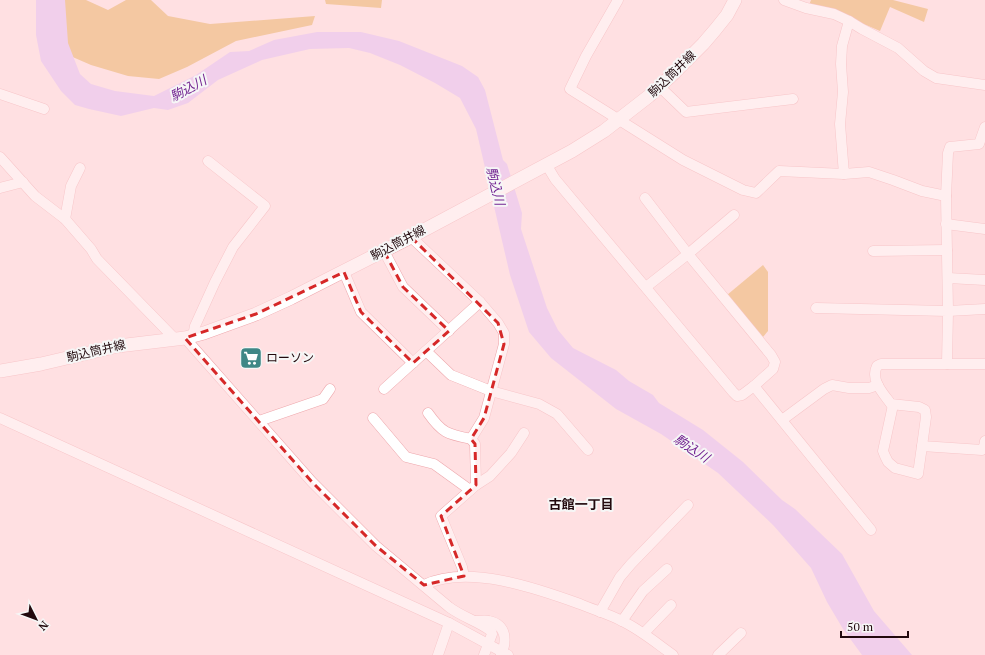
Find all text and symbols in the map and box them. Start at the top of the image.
street label: 駒込筒井線 [645,47,698,100]
water label: 駒込川 [167,70,211,105]
water label: 駒込川 [483,165,510,209]
street label: 駒込筒井線 [368,222,428,263]
street label: 駒込筒井線 [65,336,127,365]
supermarket icon: ローソン [238,345,264,371]
place label: ローソン [266,350,314,365]
water label: 駒込川 [671,430,715,467]
district label: 古館一丁目 [548,495,614,513]
north arrow [16,599,56,639]
scale bar [841,613,908,639]
text: N [35,618,51,634]
text: 50 m [847,619,874,634]

